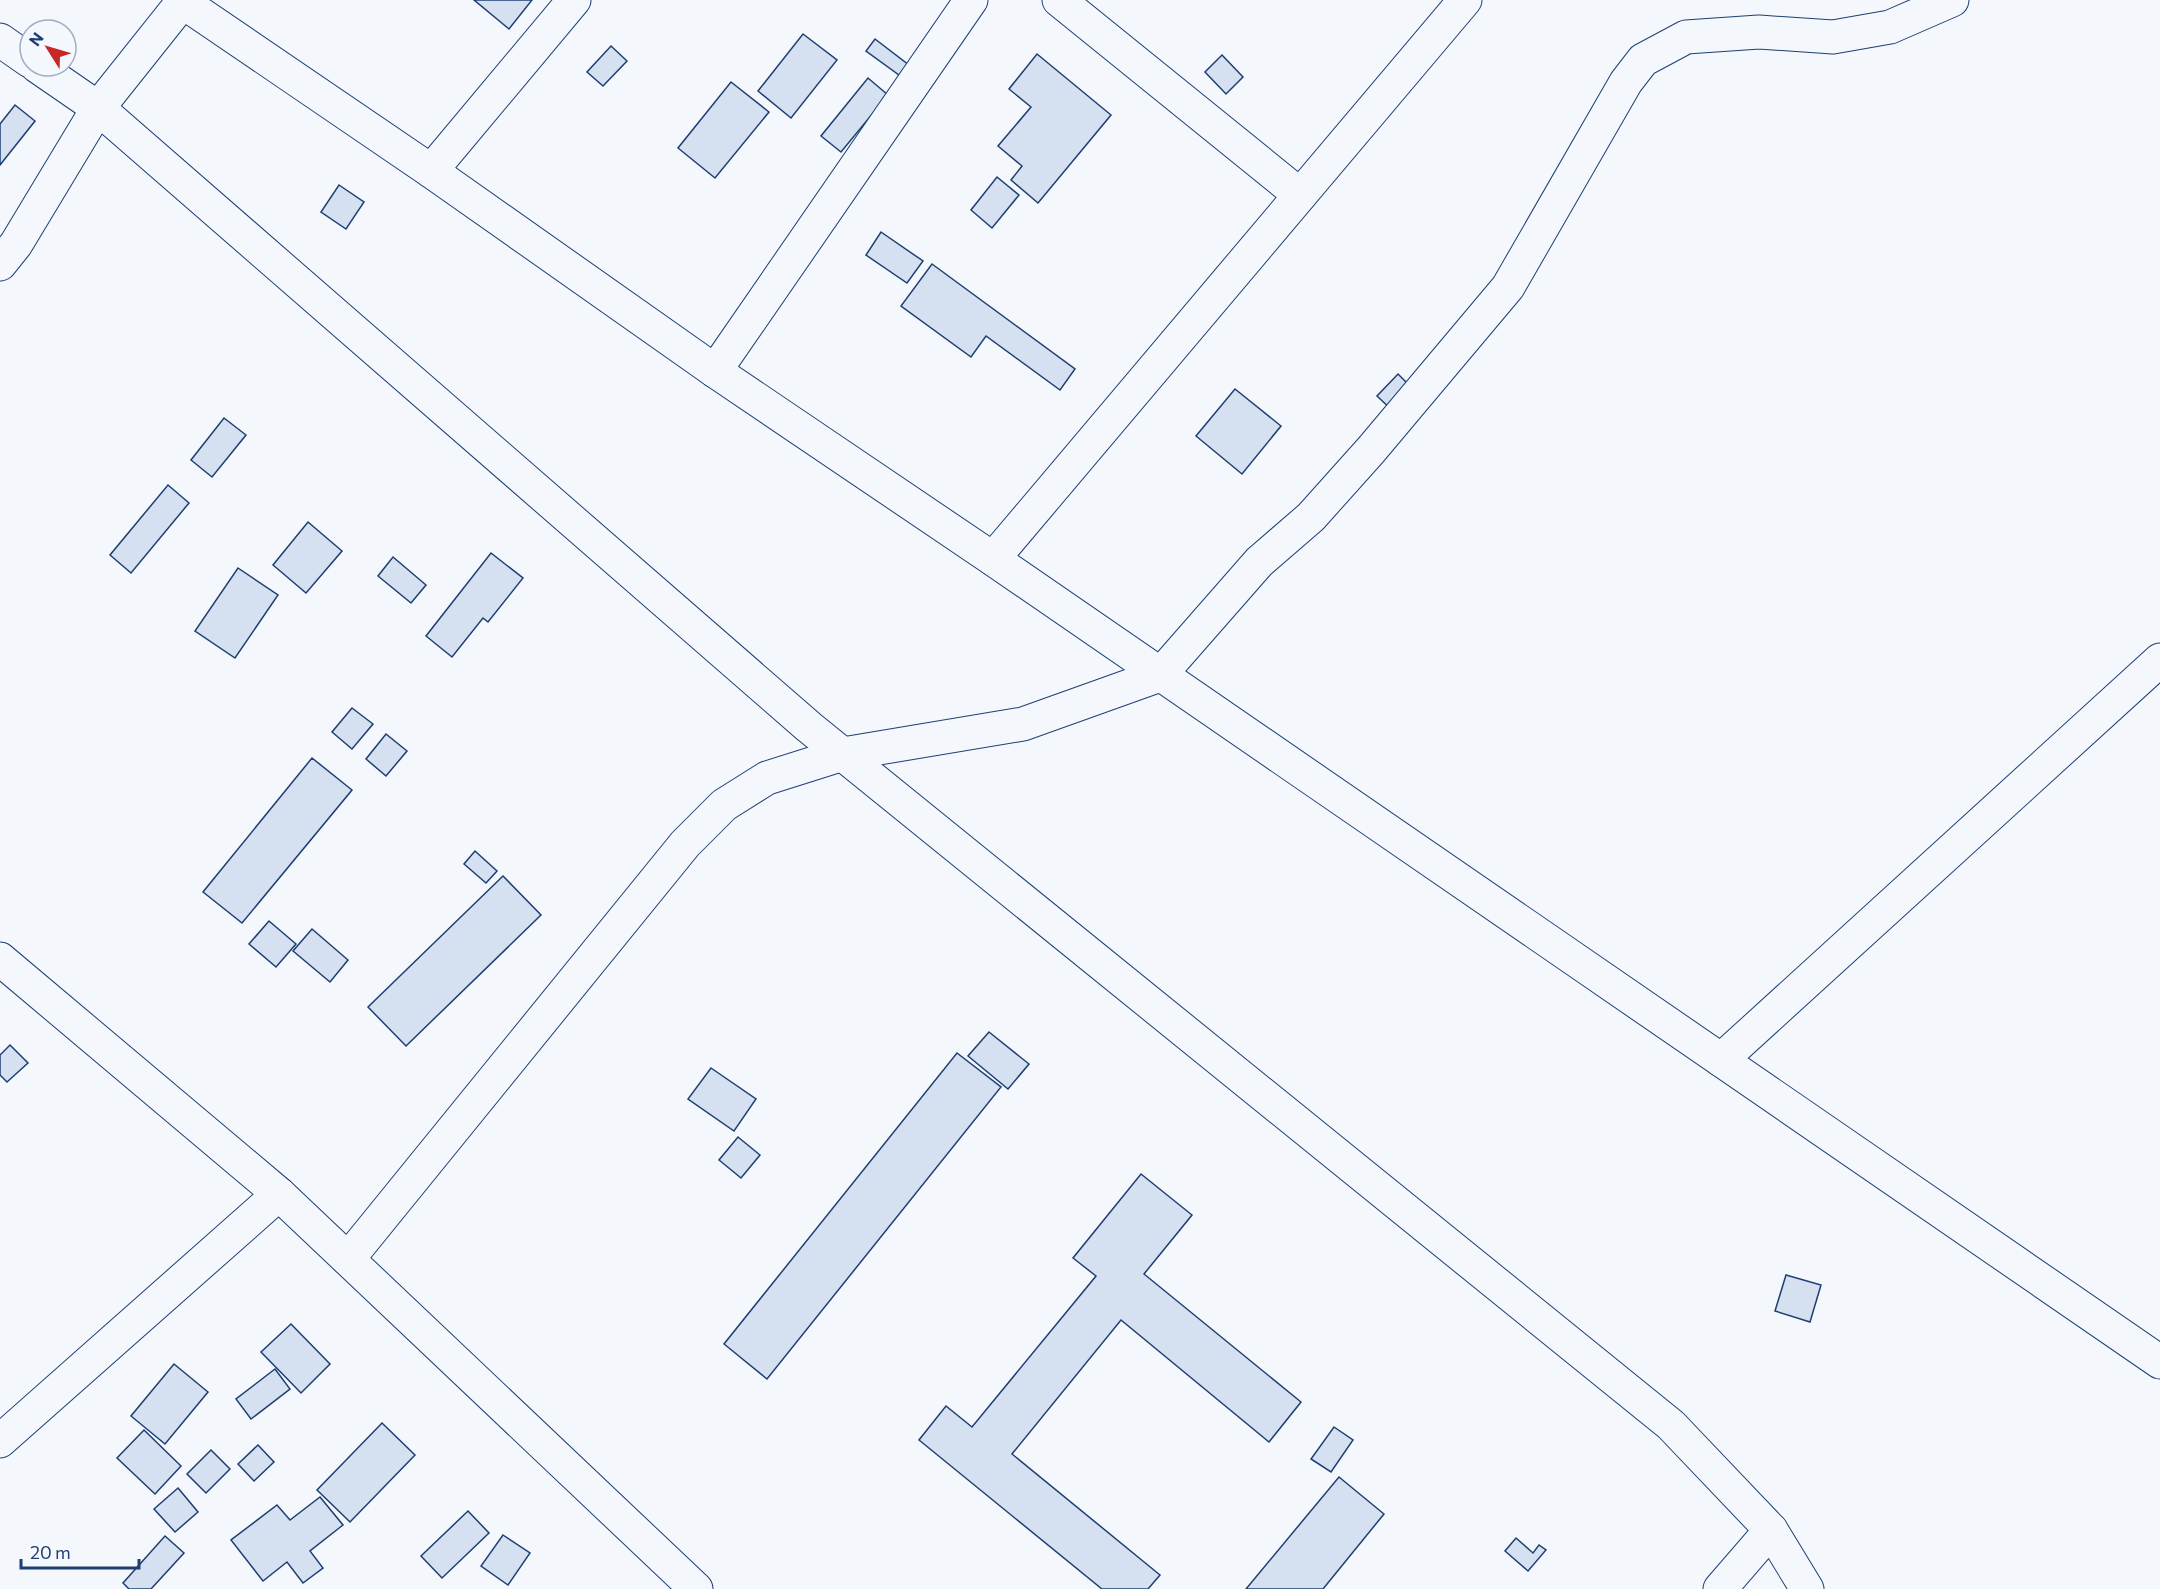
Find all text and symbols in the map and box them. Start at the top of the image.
north arrow [18,18,78,78]
text: N [24,28,47,49]
scale bar [21,1532,140,1570]
text: 20 m [30,1541,71,1563]

